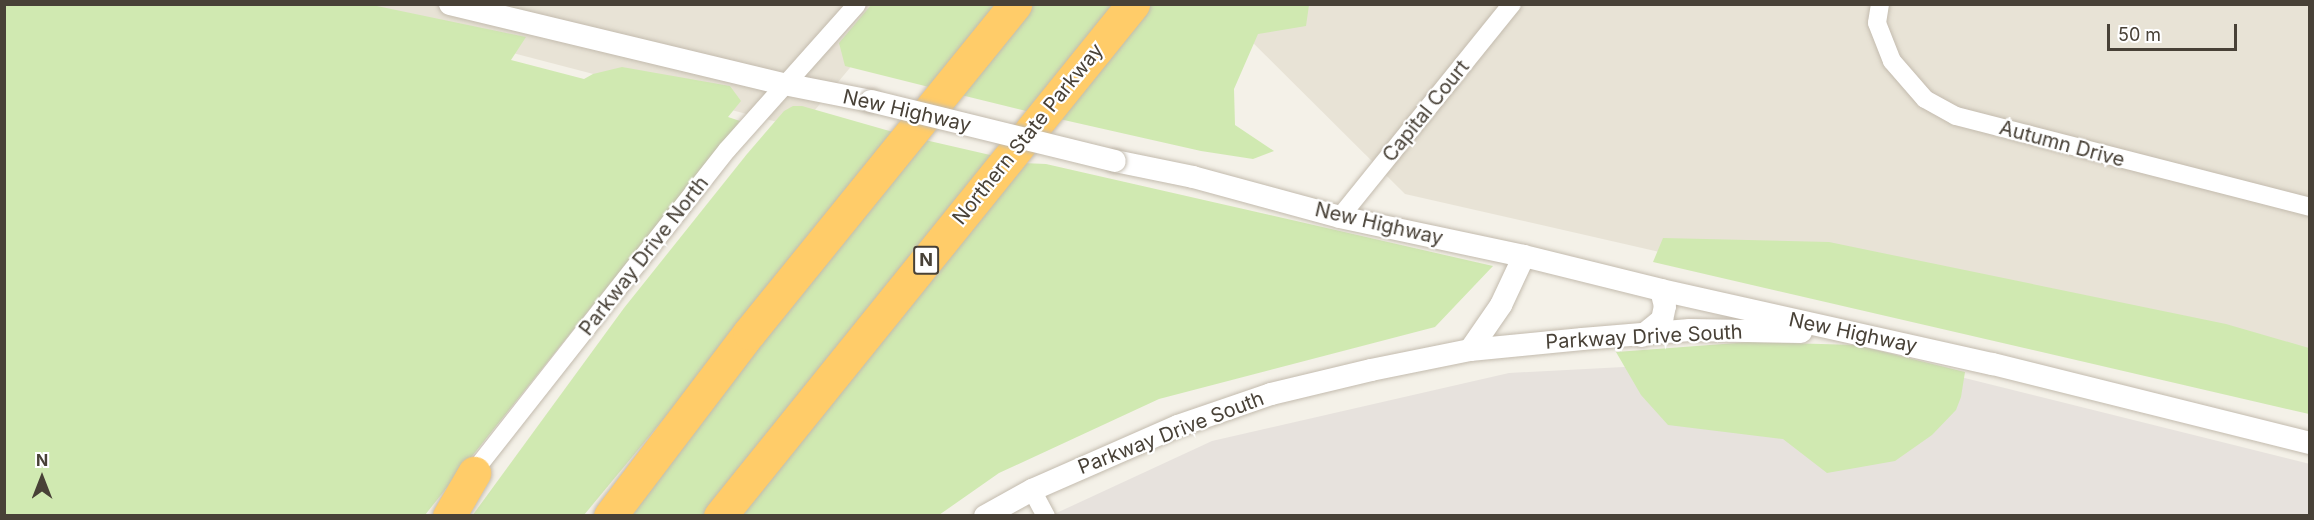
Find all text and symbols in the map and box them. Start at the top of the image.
scale bar [2110,12,2240,50]
text: 50 m [2118,24,2161,45]
street label: Northern State Parkway [948,39,1108,229]
street label: Capital Court [1378,55,1474,167]
street label: New Highway [841,85,973,137]
street label: Autumn Drive [1997,116,2127,172]
street label: Parkway Drive North [574,172,714,340]
street label: New Highway [1313,198,1445,250]
road number: N [912,245,940,275]
street label: New Highway [1787,308,1919,358]
street label: Parkway Drive South [1545,320,1743,354]
street label: Parkway Drive South [1075,386,1267,480]
north arrow [12,448,72,508]
text: N [36,450,48,470]

